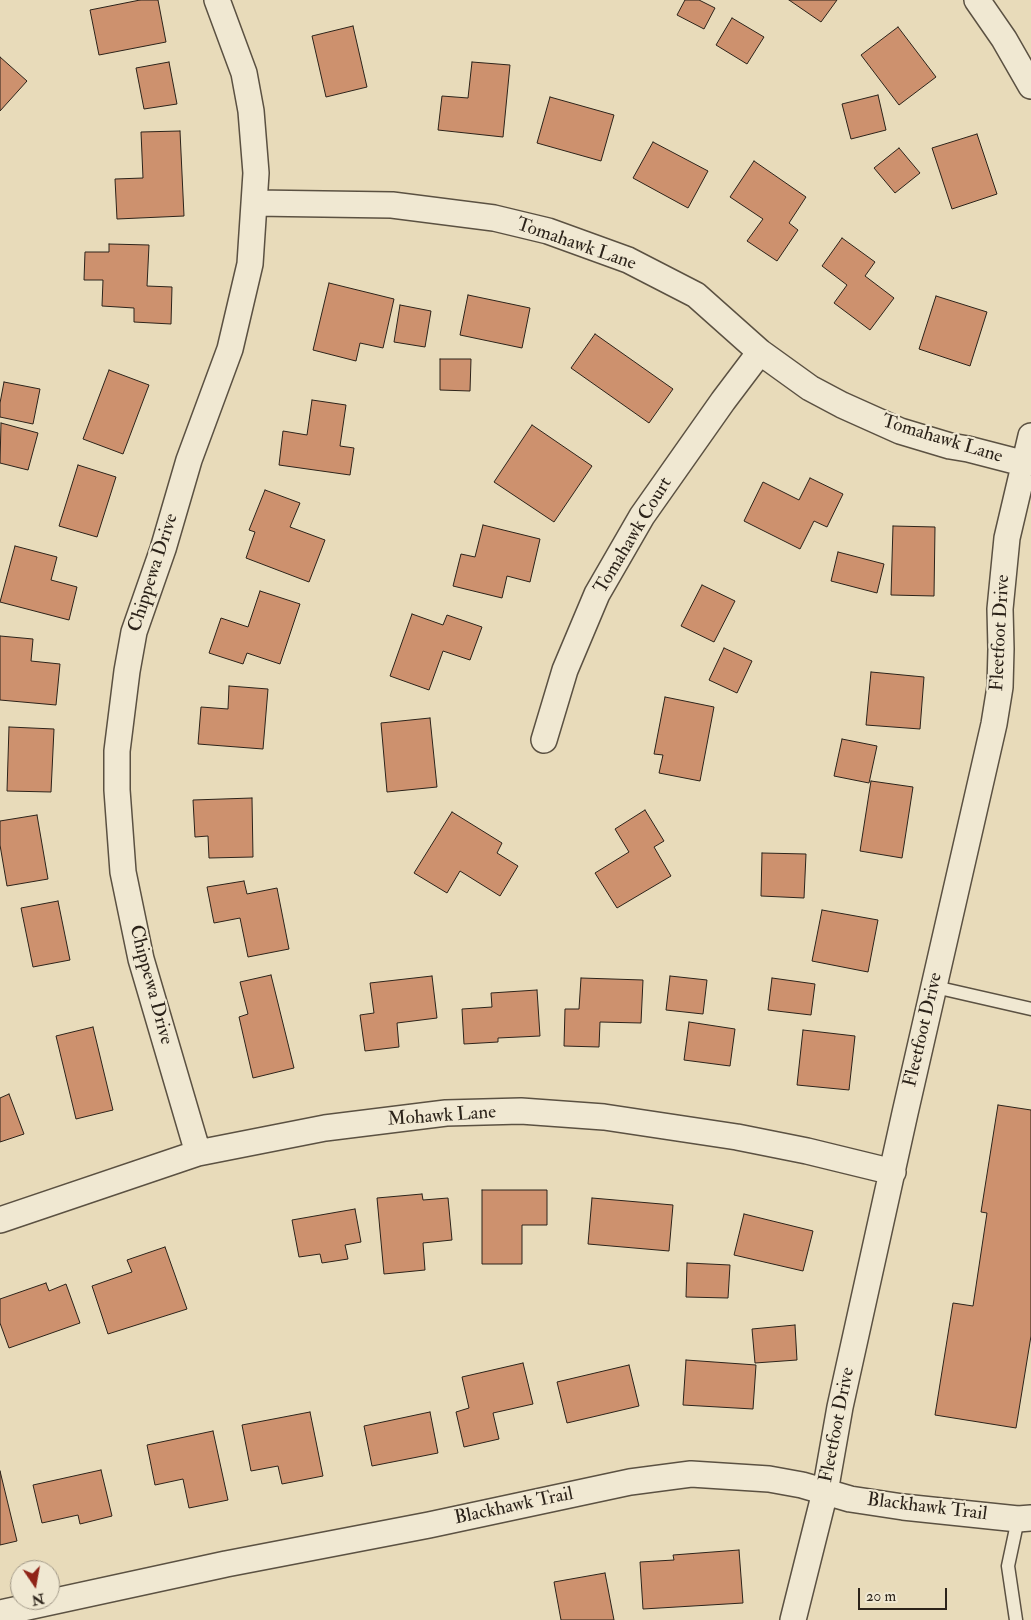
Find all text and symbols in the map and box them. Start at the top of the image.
street label: Tomahawk Lane [513,214,639,276]
street label: Tomahawk Lane [879,411,1005,469]
street label: Tomahawk Court [590,474,678,598]
street label: Chippewa Drive [124,511,184,635]
street label: Fleetfoot Drive [987,574,1015,692]
street label: Chippewa Drive [123,923,177,1047]
street label: Fleetfoot Drive [900,971,948,1089]
street label: Mohawk Lane [387,1102,497,1132]
street label: Fleetfoot Drive [816,1366,860,1484]
street label: Blackhawk Trail [452,1483,576,1531]
street label: Blackhawk Trail [866,1489,988,1527]
north arrow [10,1560,60,1610]
scale bar [861,1578,950,1610]
text: 20 m [866,1587,896,1606]
text: N [30,1590,46,1609]

